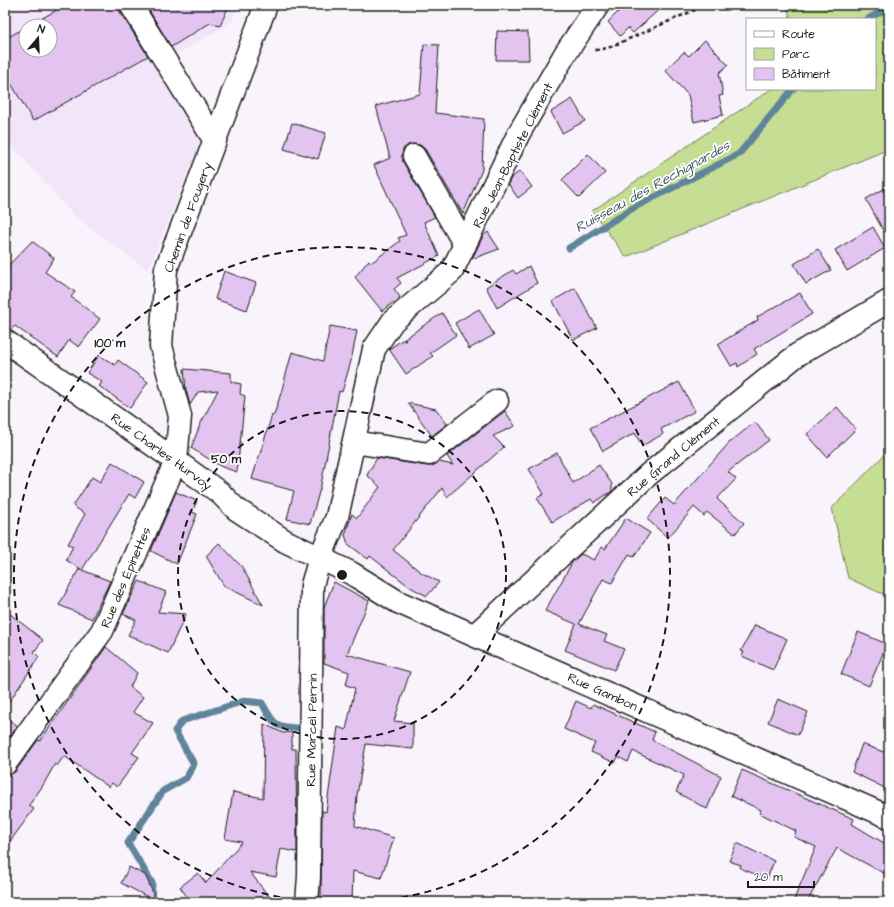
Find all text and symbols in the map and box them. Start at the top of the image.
north arrow [18,18,58,58]
legend [746,18,876,90]
text: N [35,21,47,37]
text: Route [782,26,815,43]
text: Parc [782,46,810,63]
text: Bâtiment [782,66,830,83]
street label: Rue Jean-Baptiste Clément [468,79,558,231]
water label: Ruisseau des Rechignardes [571,135,734,238]
street label: Chemin de Fougery [160,160,217,275]
text: 100 m [95,335,126,352]
street label: Rue Charles Hurvoy [107,409,216,496]
street label: Rue Grand Clément [623,412,725,501]
text: 50 m [211,451,242,468]
street label: Rue des Épinettes [97,524,155,631]
centre of rings [335,568,349,582]
street label: Rue Gambon [565,668,641,716]
street label: Rue Marcel Perrin [302,673,322,787]
scale bar [748,863,814,889]
text: 20 m [754,869,783,886]

